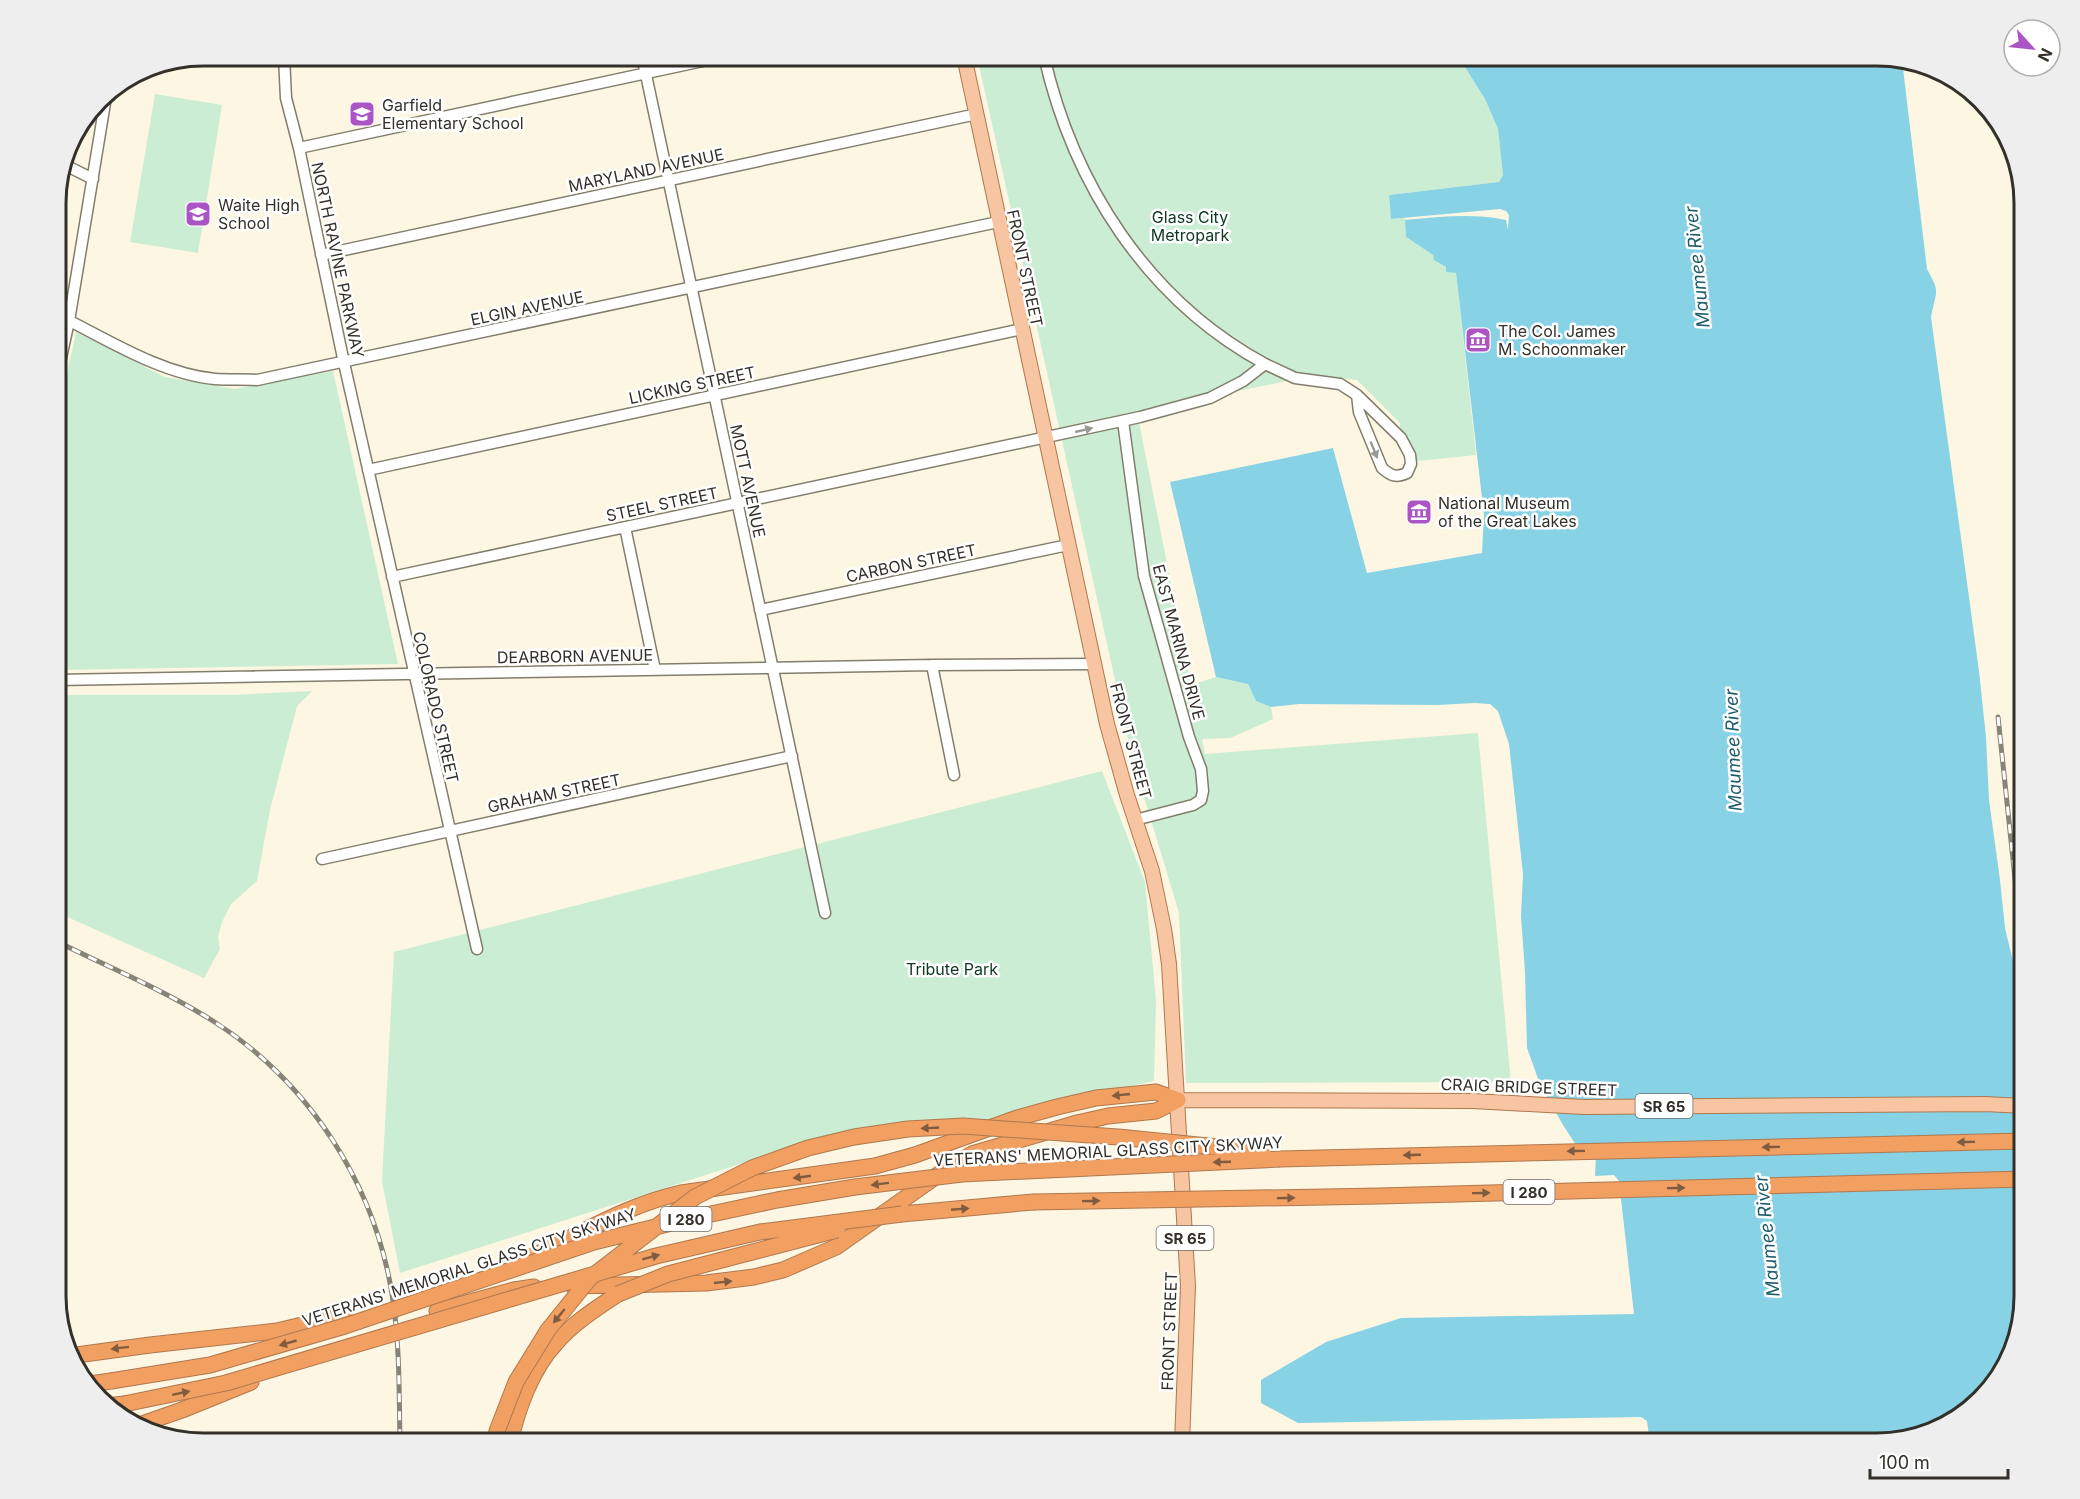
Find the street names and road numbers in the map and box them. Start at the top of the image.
street label: MARYLAND AVENUE [566,144,726,196]
street label: NORTH RAVINE PARKWAY [307,160,369,360]
street label: FRONT STREET [1003,208,1047,328]
street label: ELGIN AVENUE [469,286,585,330]
street label: LICKING STREET [627,362,757,408]
street label: MOTT AVENUE [726,422,770,540]
street label: STEEL STREET [604,482,720,526]
street label: CARBON STREET [844,539,978,587]
street label: EAST MARINA DRIVE [1149,562,1209,722]
street label: COLORADO STREET [409,629,463,785]
street label: DEARBORN AVENUE [497,645,653,667]
street label: FRONT STREET [1106,681,1156,801]
street label: GRAHAM STREET [486,769,622,817]
street label: CRAIG BRIDGE STREET [1440,1074,1618,1100]
road number: SR 65 [1636,1094,1692,1118]
street label: VETERANS' MEMORIAL GLASS CITY SKYWAY [933,1132,1283,1170]
road number: I 280 [1504,1180,1555,1204]
street label: VETERANS' MEMORIAL GLASS CITY SKYWAY [299,1203,639,1331]
road number: I 280 [660,1207,712,1231]
road number: SR 65 [1156,1226,1214,1250]
street label: FRONT STREET [1157,1271,1181,1391]

